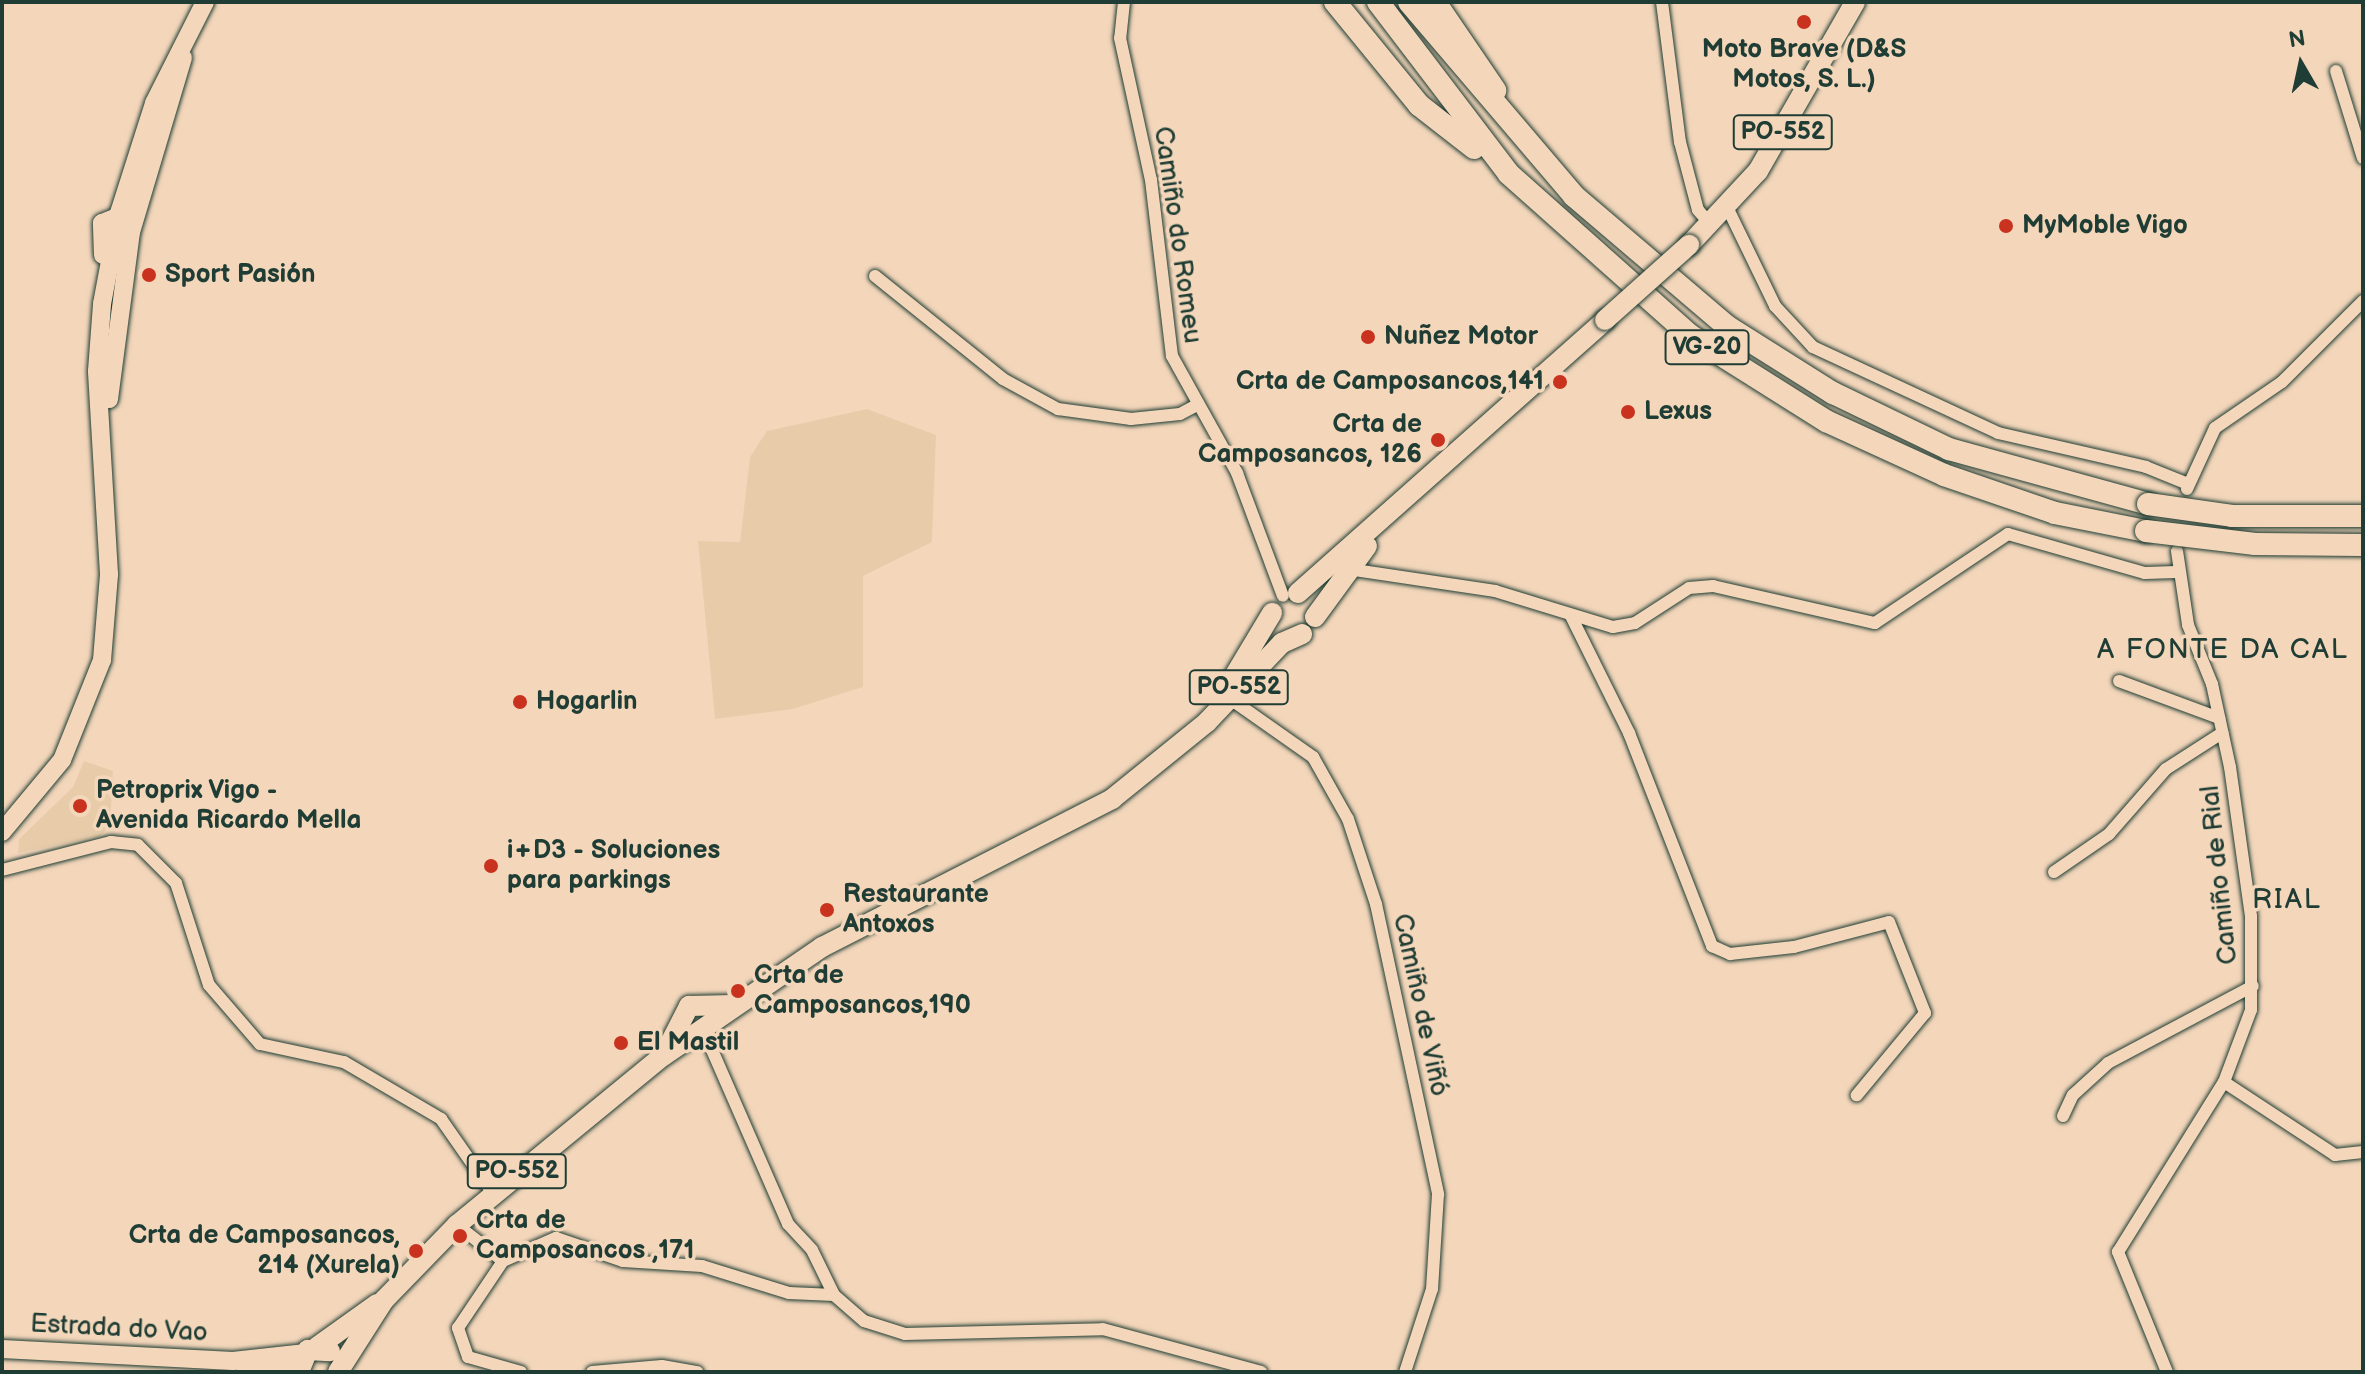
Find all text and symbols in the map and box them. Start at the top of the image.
marker: Moto Brave (D&S Motos, S. L.) [1795,13,1813,31]
north arrow [2261,24,2341,104]
text: N [2287,25,2307,54]
place label: Moto Brave (D&S Motos, S. L.) [1702,34,1906,96]
road number: PO-552 [1731,112,1835,152]
street label: Camiño do Romeu [1146,125,1208,345]
place label: MyMoble Vigo [2022,210,2189,242]
marker: MyMoble Vigo [1997,217,2015,235]
place label: Sport Pasión [165,259,316,291]
marker: Sport Pasión [140,266,158,284]
place label: Nuñez Motor [1384,321,1538,353]
road number: VG-20 [1663,327,1751,367]
marker: Nuñez Motor [1359,328,1377,346]
place label: Crta de Camposancos,141 [1236,366,1544,398]
marker: Crta de Camposancos,141 [1551,373,1569,391]
place label: Lexus [1644,396,1712,428]
marker: Lexus [1619,403,1637,421]
place label: Crta de Camposancos, 126 [1198,409,1422,470]
marker: Crta de Camposancos, 126 [1429,431,1447,449]
district label: A FONTE DA CAL [2097,633,2349,667]
road number: PO-552 [1187,667,1291,707]
place label: Hogarlin [536,686,638,718]
marker: Hogarlin [511,693,529,711]
place label: Petroprix Vigo - Avenida Ricardo Mella [96,775,361,836]
street label: Camiño de Rial [2195,784,2245,966]
marker: Petroprix Vigo - Avenida Ricardo Mella [71,797,89,815]
place label: i+D3 - Soluciones para parkings [507,835,720,896]
marker: i+D3 - Soluciones para parkings [482,857,500,875]
place label: Restaurante Antoxos [843,879,989,940]
district label: RIAL [2252,883,2322,917]
marker: Restaurante Antoxos [818,901,836,919]
street label: Camiño de Viñó [1385,911,1455,1099]
place label: Crta de Camposancos,190 [754,960,971,1022]
marker: Crta de Camposancos,190 [729,982,747,1000]
place label: El Mastil [637,1027,739,1059]
marker: El Mastil [612,1034,630,1052]
road number: PO-552 [465,1151,569,1191]
place label: Crta de Camposancos ,171 [476,1205,694,1266]
place label: Crta de Camposancos, 214 (Xurela) [129,1220,400,1282]
marker: Crta de Camposancos ,171 [451,1227,469,1245]
marker: Crta de Camposancos, 214 (Xurela) [407,1242,425,1260]
street label: Estrada do Vao [29,1309,209,1349]

